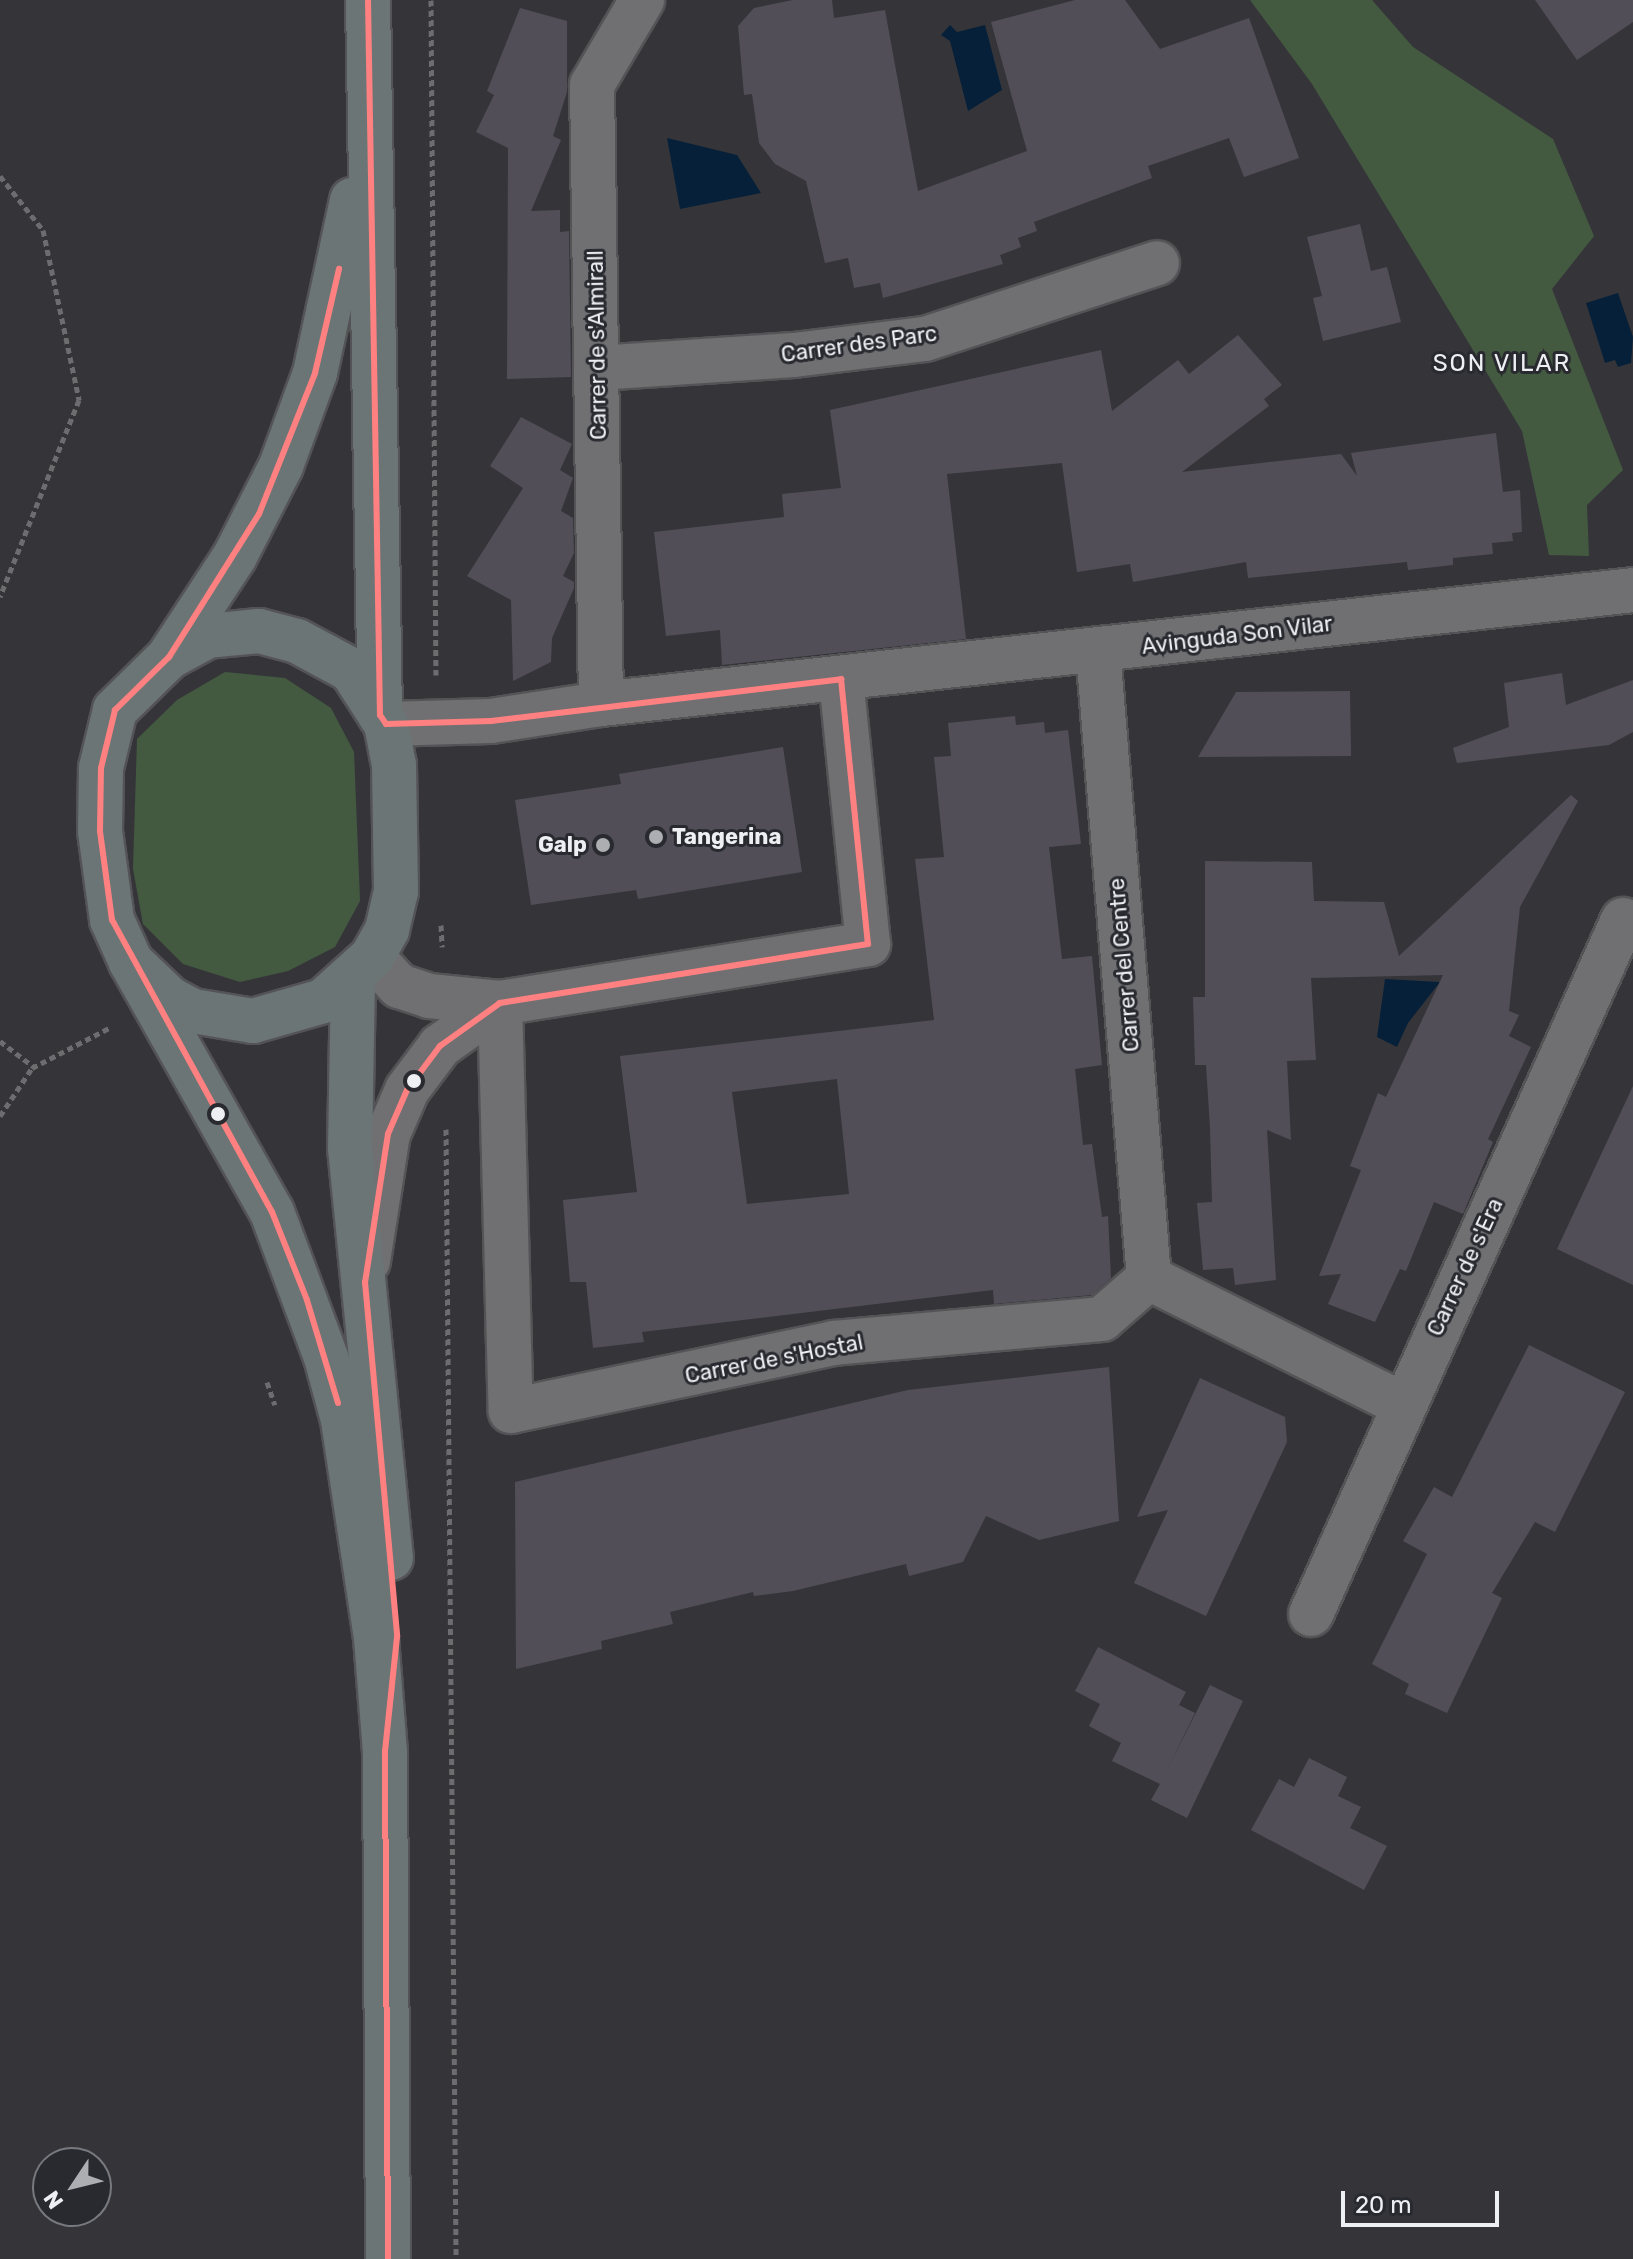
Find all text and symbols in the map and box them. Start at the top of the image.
street label: Carrer de s'Almirall [582,250,612,440]
street label: Carrer des Parc [779,320,939,368]
district label: SON VILAR [1432,350,1572,378]
street label: Avinguda Son Vilar [1140,610,1334,660]
place label: Tangerina [672,824,781,850]
marker: Tangerina [647,828,665,846]
place label: Galp [538,832,587,858]
marker: Galp [594,836,612,854]
street label: Carrer del Centre [1103,877,1145,1053]
unlabelled marker [406,1073,422,1089]
unlabelled marker [210,1106,226,1122]
street label: Carrer de s'Era [1421,1194,1509,1340]
street label: Carrer de s'Hostal [682,1329,866,1389]
north arrow [32,2147,112,2227]
scale bar [1345,2175,1503,2225]
text: N [38,2186,69,2214]
text: 20 m [1355,2191,1412,2219]

